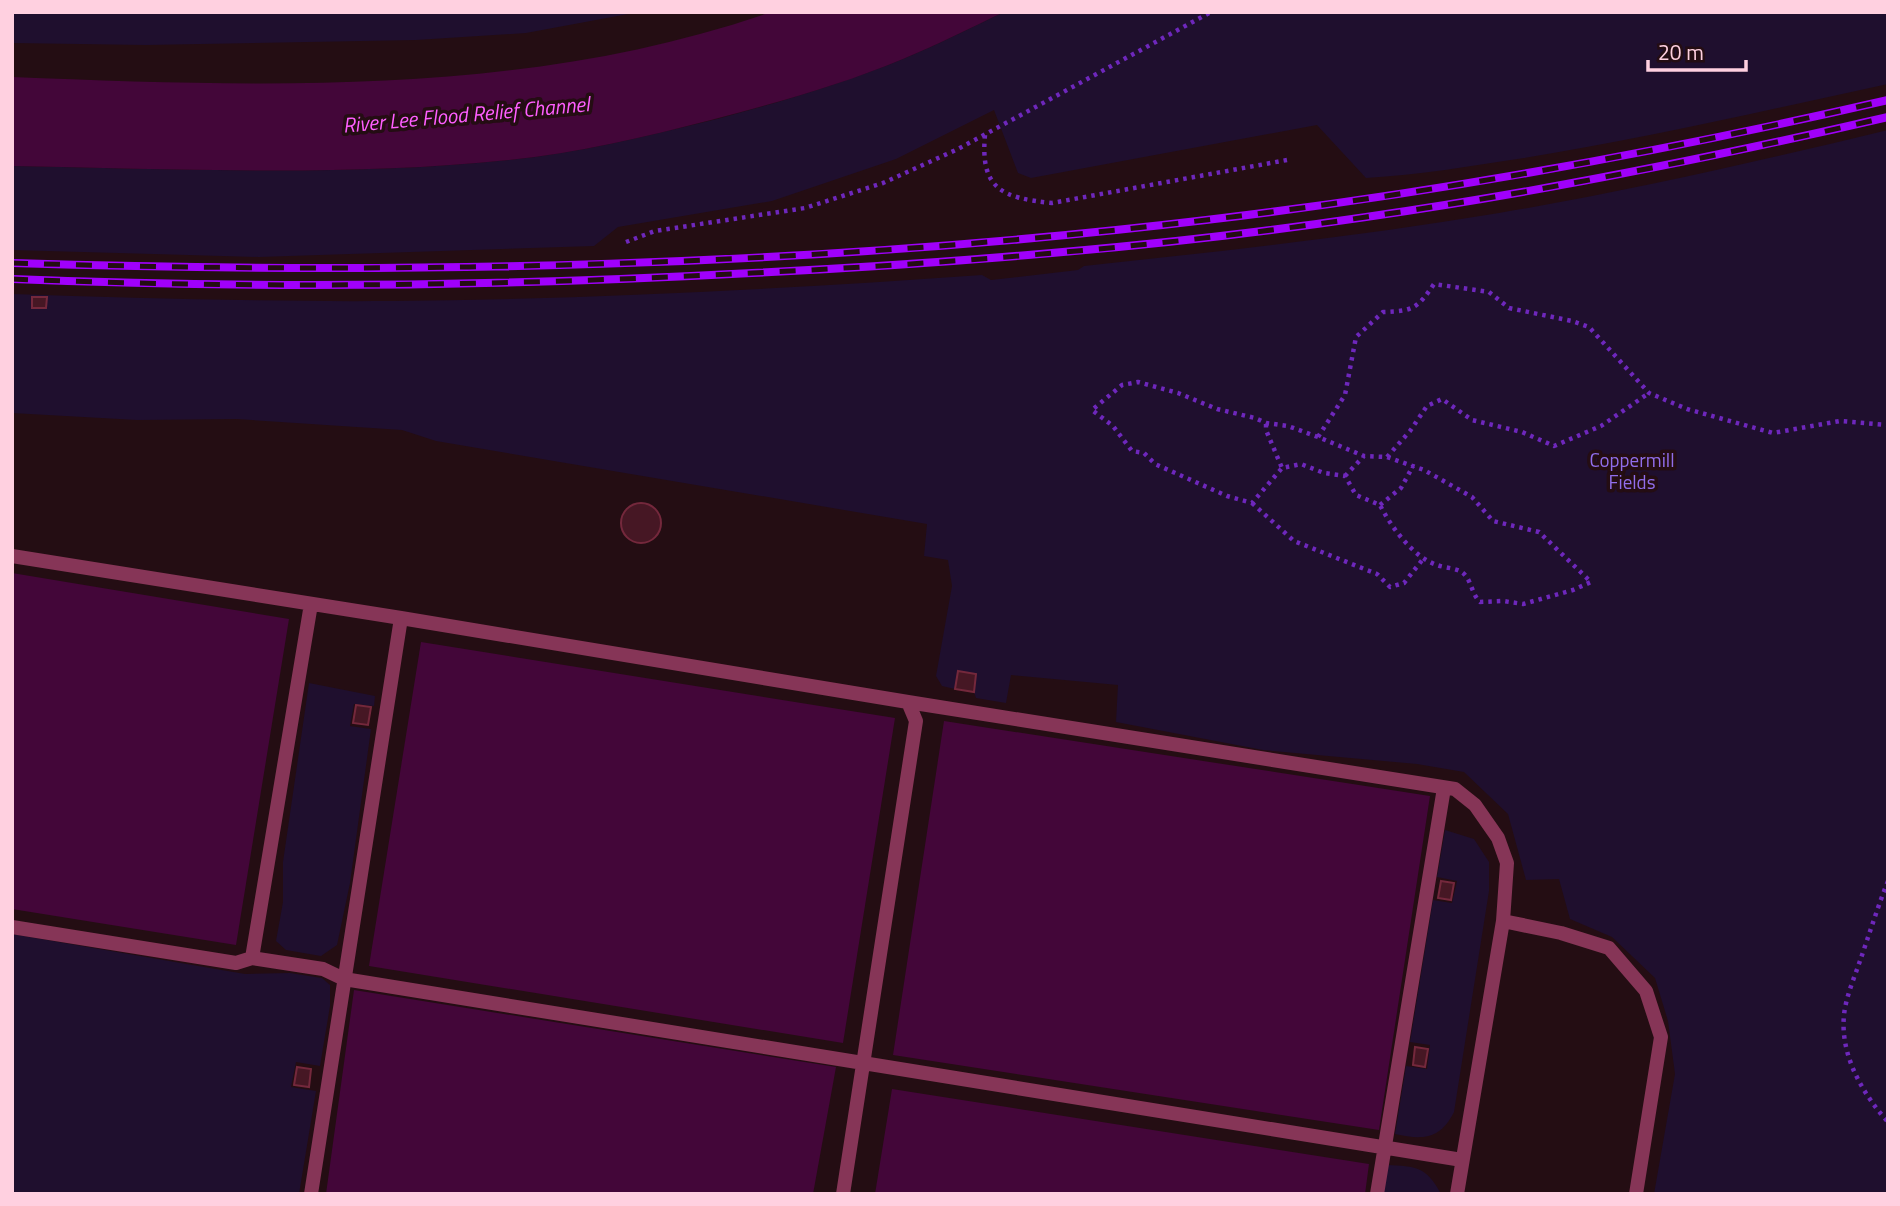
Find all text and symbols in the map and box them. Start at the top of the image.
scale bar [1648,28,1746,72]
text: 20 m [1658,36,1704,68]
water label: River Lee Flood Relief Channel [341,87,593,141]
park label: Coppermill Fields [1589,445,1675,496]

